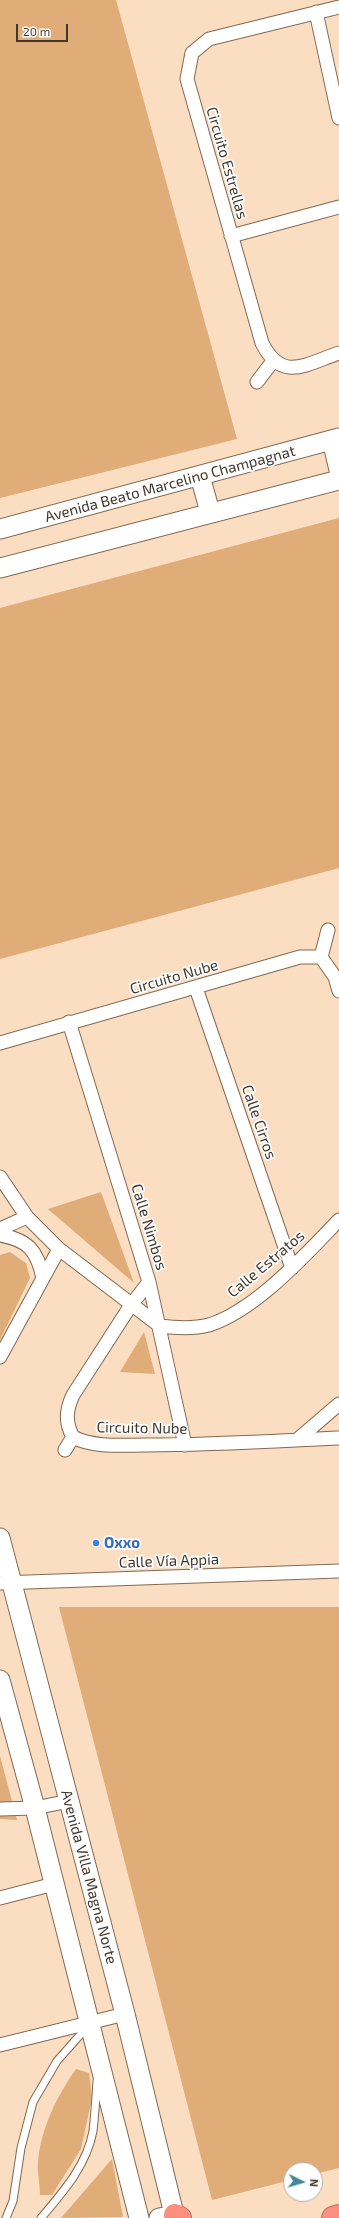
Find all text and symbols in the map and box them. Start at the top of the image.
scale bar [18,16,70,42]
text: 20 m [23,24,50,38]
street label: Circuito Estrellas [202,105,252,221]
street label: Avenida Beato Marcelino Champagnat [43,442,297,526]
street label: Circuito Nube [128,956,220,998]
street label: Calle Cirros [238,1083,280,1161]
street label: Calle Nimbos [127,1182,171,1272]
street label: Calle Estratos [224,1227,308,1301]
street label: Circuito Nube [96,1418,188,1438]
place label: Oxxo [104,1534,140,1552]
marker: Oxxo [91,1538,101,1548]
street label: Calle Vía Appia [119,1550,219,1572]
street label: Avenida Villa Magna Norte [57,1788,121,1966]
north arrow [283,2162,323,2202]
text: N [308,2178,321,2188]

